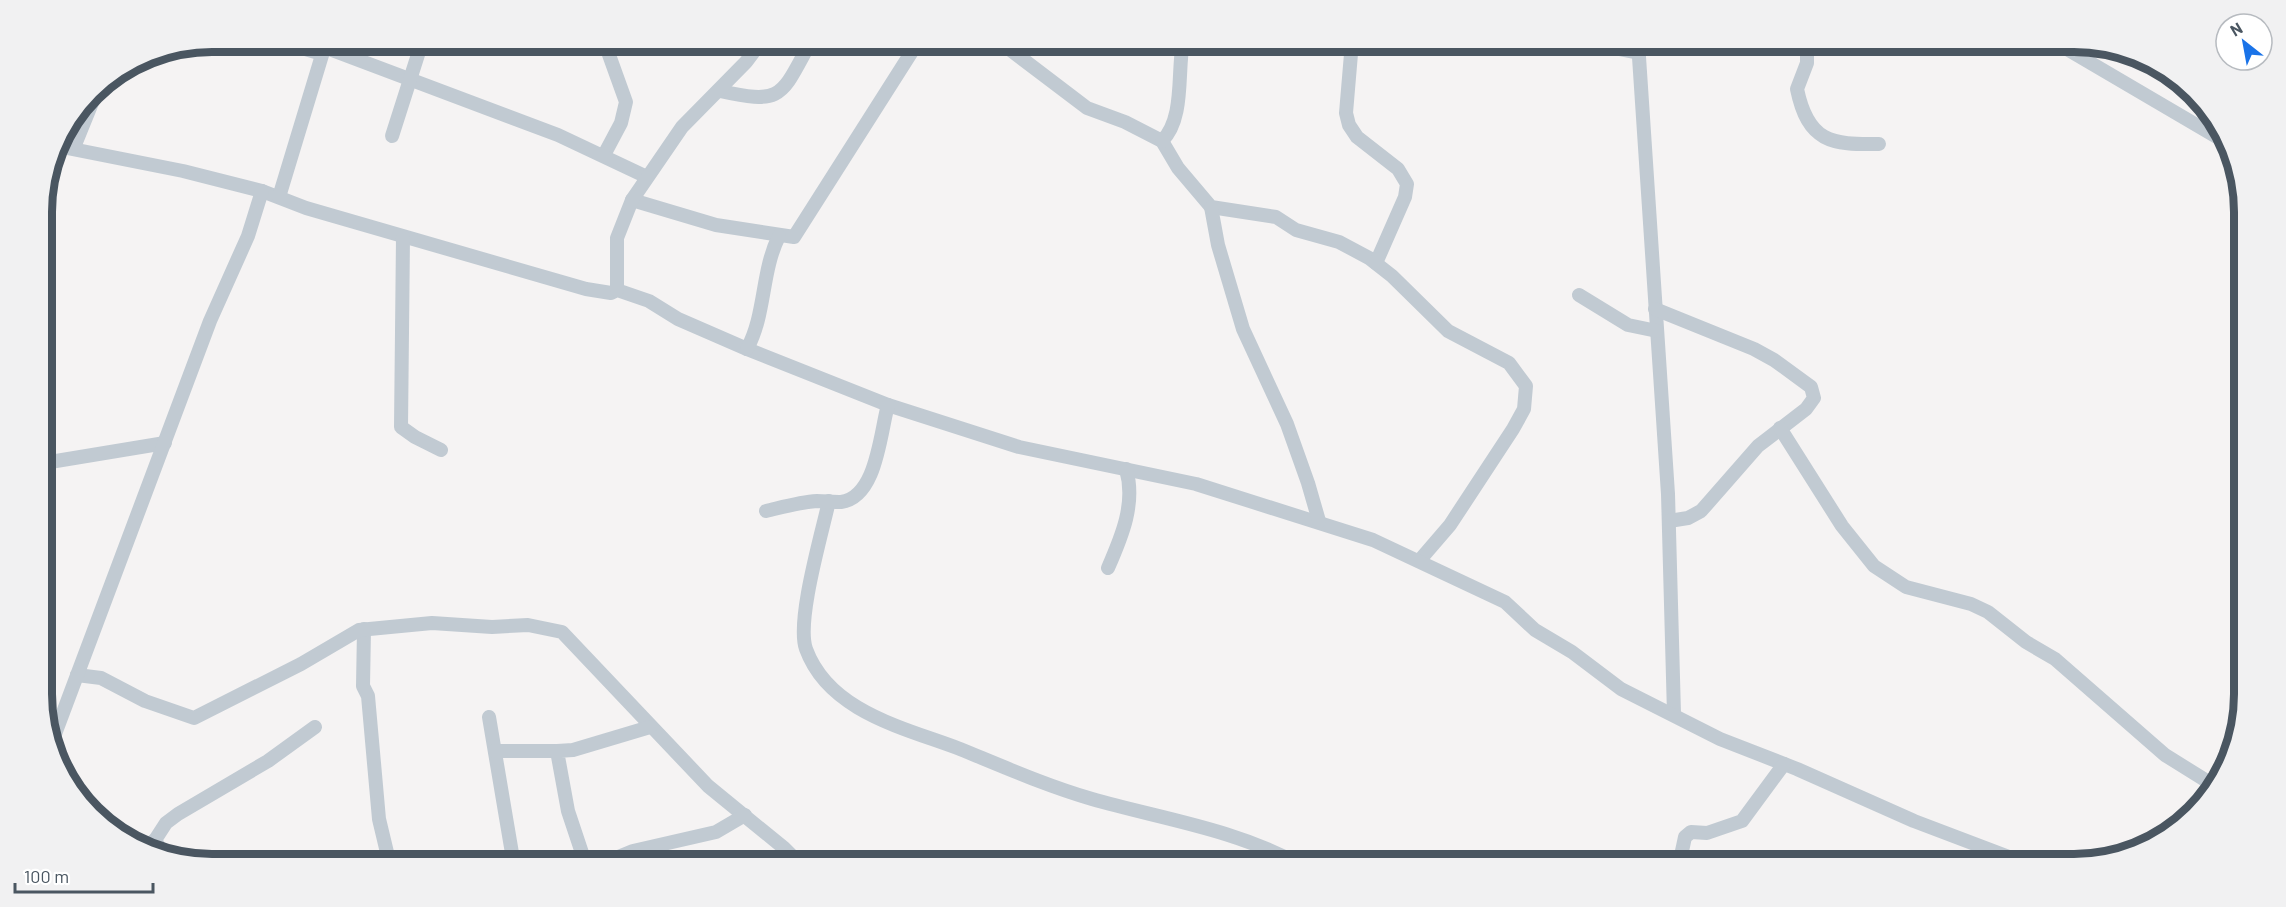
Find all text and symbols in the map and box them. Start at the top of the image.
north arrow [2214,12,2274,72]
text: N [2227,18,2245,40]
scale bar [15,856,153,894]
text: 100 m [24,865,69,887]

